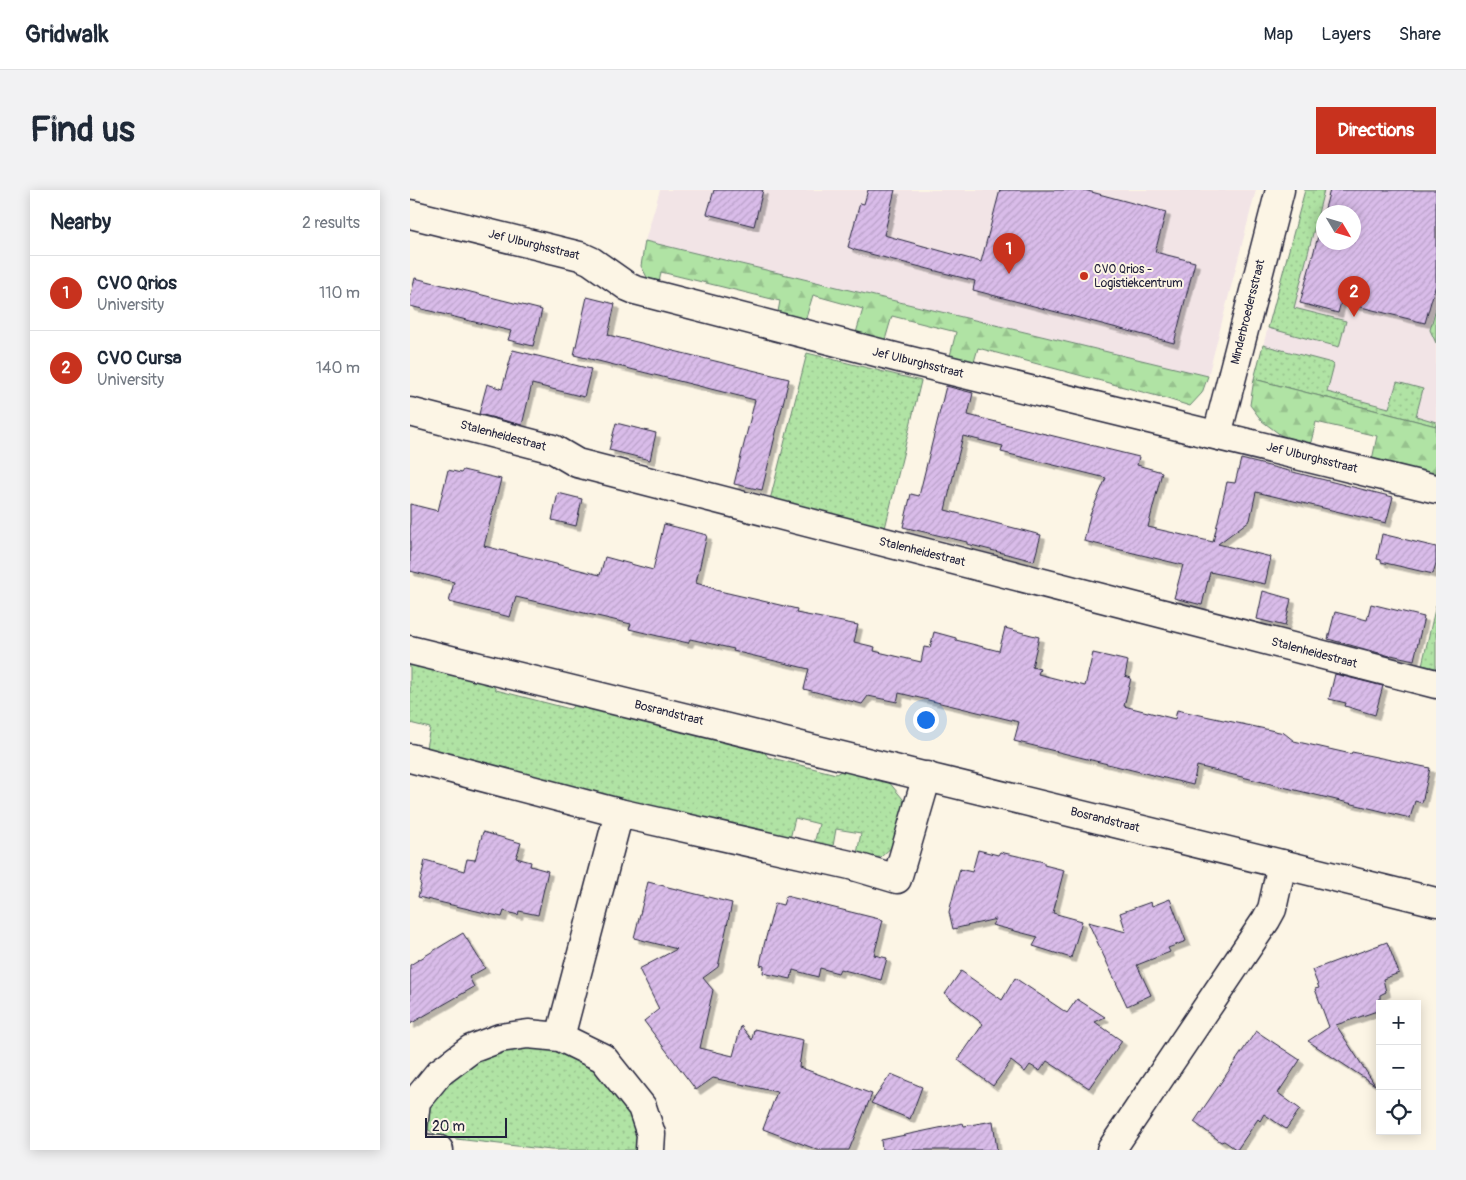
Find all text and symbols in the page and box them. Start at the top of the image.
text: Gridwalk [25,20,109,49]
text: Map [1264,23,1293,46]
text: Layers [1321,23,1371,46]
text: Share [1399,23,1441,46]
button: Directions [1316,107,1436,154]
text: Find us [30,108,135,152]
north arrow [1316,205,1361,250]
text: Nearby [50,209,111,236]
text: 2 results [302,213,360,233]
street label: Jef Ulburghsstraat [487,226,581,264]
pin: 1 [993,233,1025,274]
street label: Minderbroedersstraat [1228,258,1268,366]
place label: CVO Qrios - Logistiekcentrum [1094,262,1183,291]
marker: CVO Qrios - Logistiekcentrum [1078,270,1090,282]
text: CVO Qrios [97,271,177,295]
pin: 2 [1338,276,1370,317]
text: 1 [63,283,69,303]
text: 110 m [319,283,360,303]
text: University [97,295,164,315]
street label: Jef Ulburghsstraat [871,344,965,382]
text: CVO Cursa [97,346,182,370]
text: 2 [62,358,70,378]
text: 140 m [316,358,360,378]
text: University [97,370,164,390]
street label: Stalenheidestraat [458,417,548,455]
street label: Jef Ulburghsstraat [1265,439,1359,477]
street label: Stalenheidestraat [877,534,967,570]
street label: Stalenheidestraat [1269,634,1359,672]
street label: Bosrandstraat [633,697,705,729]
your location [913,707,939,733]
street label: Bosrandstraat [1069,804,1141,836]
map controls [1376,1000,1421,1135]
button: + [1376,1000,1421,1045]
button: − [1376,1045,1421,1090]
button: locate [1376,1090,1421,1135]
scale bar [425,1115,508,1138]
text: 20 m [432,1118,465,1135]

